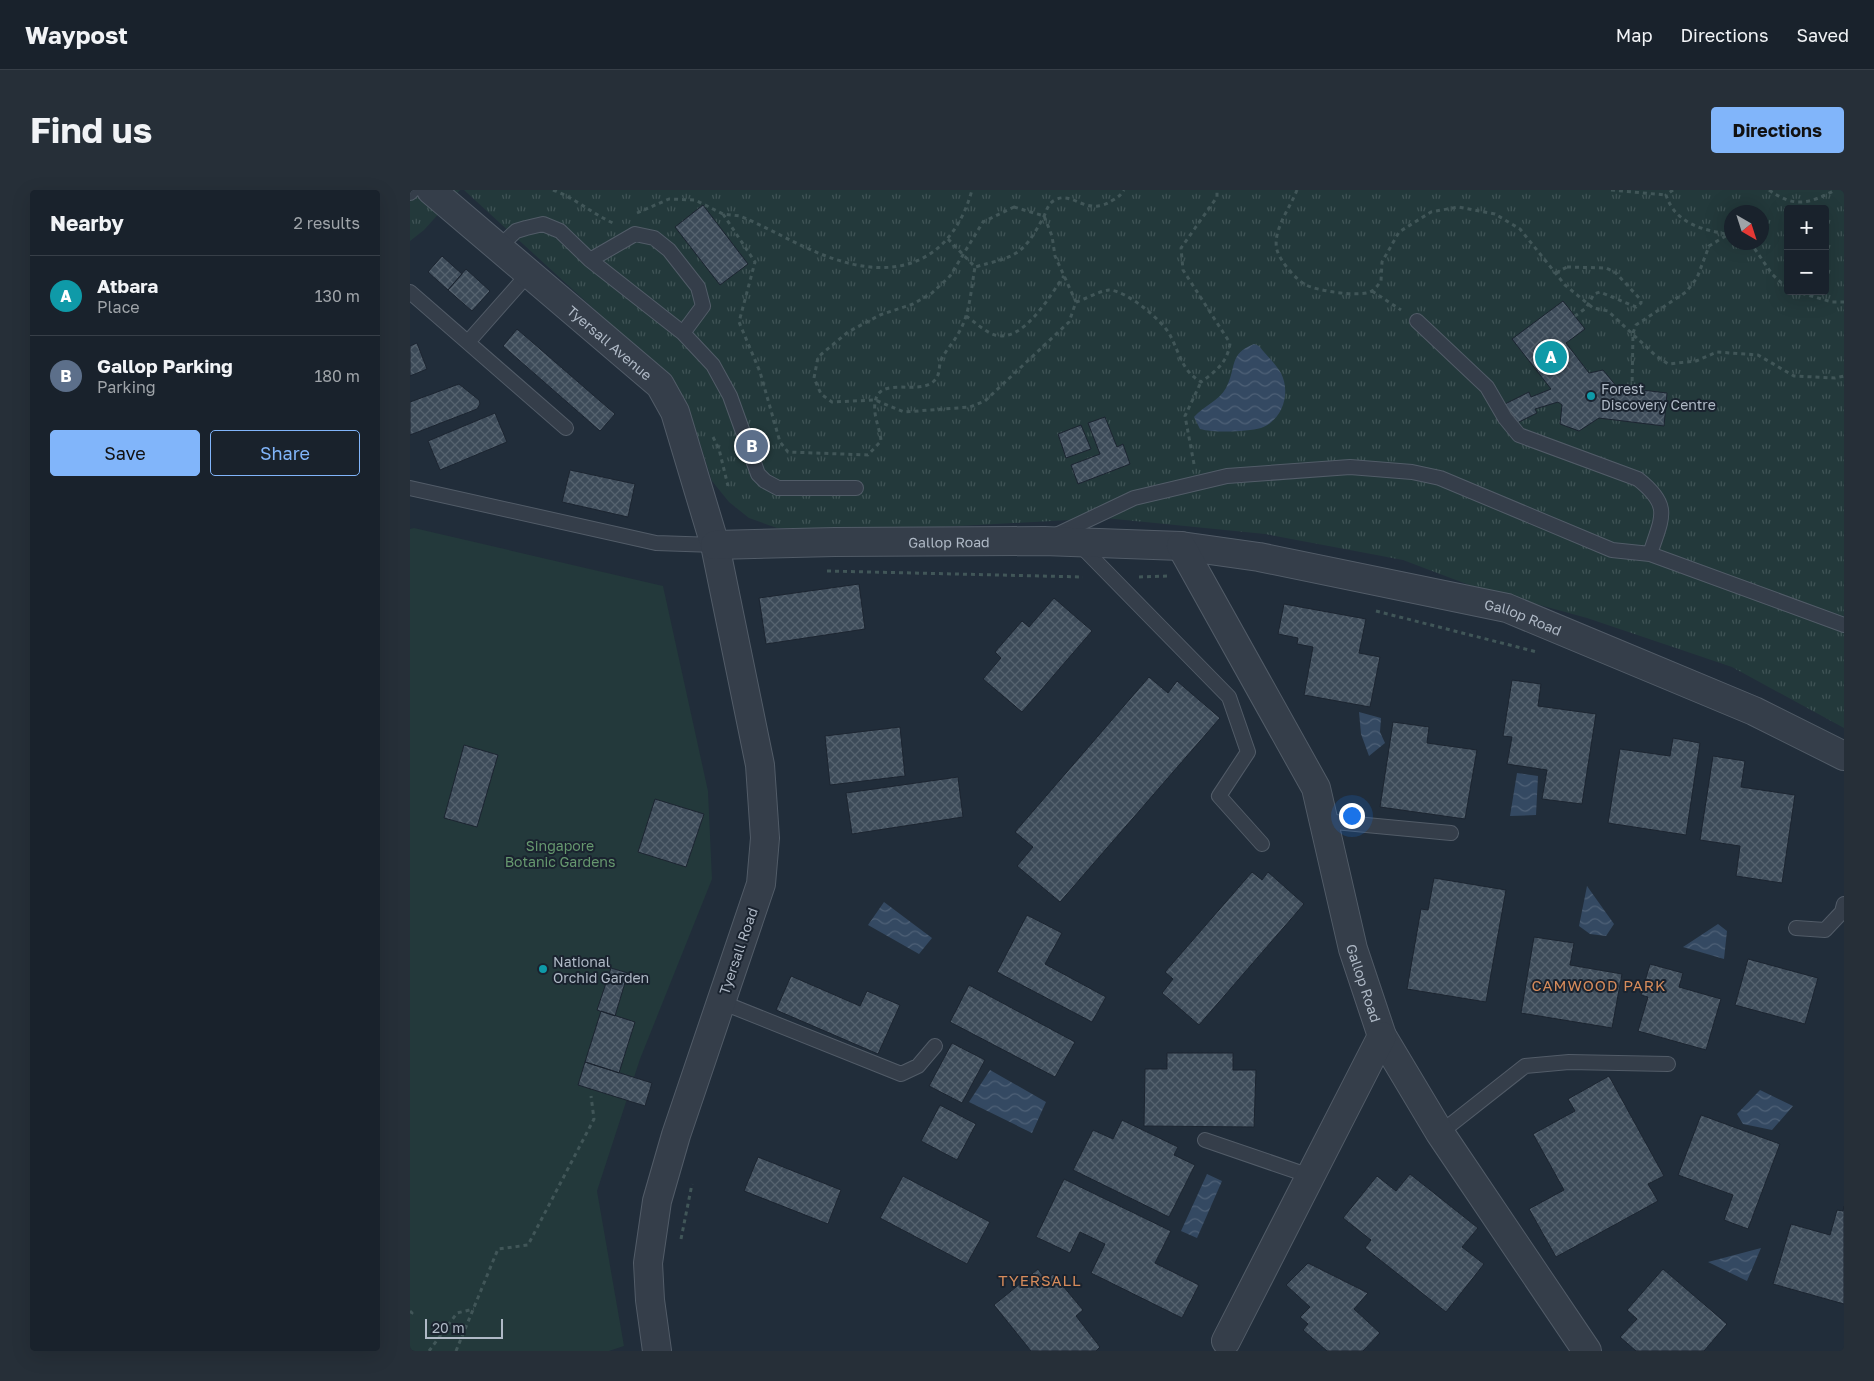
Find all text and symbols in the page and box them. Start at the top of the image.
text: Waypost [25,20,128,49]
text: Map [1616,24,1652,46]
text: Directions [1680,24,1768,46]
text: Saved [1796,24,1849,46]
button: Directions [1711,107,1844,153]
text: Find us [30,109,152,151]
north arrow [1724,205,1769,250]
map controls [1784,205,1829,295]
button: + [1784,205,1829,250]
text: Nearby [50,210,124,236]
text: 2 results [294,213,360,233]
button: − [1784,250,1829,295]
text: Atbara [97,274,158,297]
text: A [60,286,72,306]
text: 130 m [315,286,360,306]
text: Place [97,297,140,317]
street label: Tyersall Avenue [564,302,656,383]
pin: A [1535,338,1567,376]
text: Gallop Parking [97,354,233,377]
text: B [60,366,72,386]
text: 180 m [314,366,360,386]
text: Parking [97,377,156,397]
place label: Forest Discovery Centre [1601,380,1716,413]
marker: Forest Discovery Centre [1585,390,1597,402]
pin: B [736,427,768,465]
button: Save [50,430,200,476]
button: Share [210,430,360,476]
street label: Gallop Road [908,533,990,550]
street label: Gallop Road [1483,595,1564,638]
your location [1339,803,1365,829]
park label: Singapore Botanic Gardens [505,837,615,870]
street label: Tyersall Road [715,905,761,997]
street label: Gallop Road [1344,942,1385,1024]
place label: National Orchid Garden [553,953,649,986]
marker: National Orchid Garden [537,963,549,975]
district label: CAMWOOD PARK [1532,976,1666,994]
district label: TYERSALL [998,1271,1082,1289]
scale bar [425,1316,502,1339]
text: 20 m [432,1319,465,1336]

